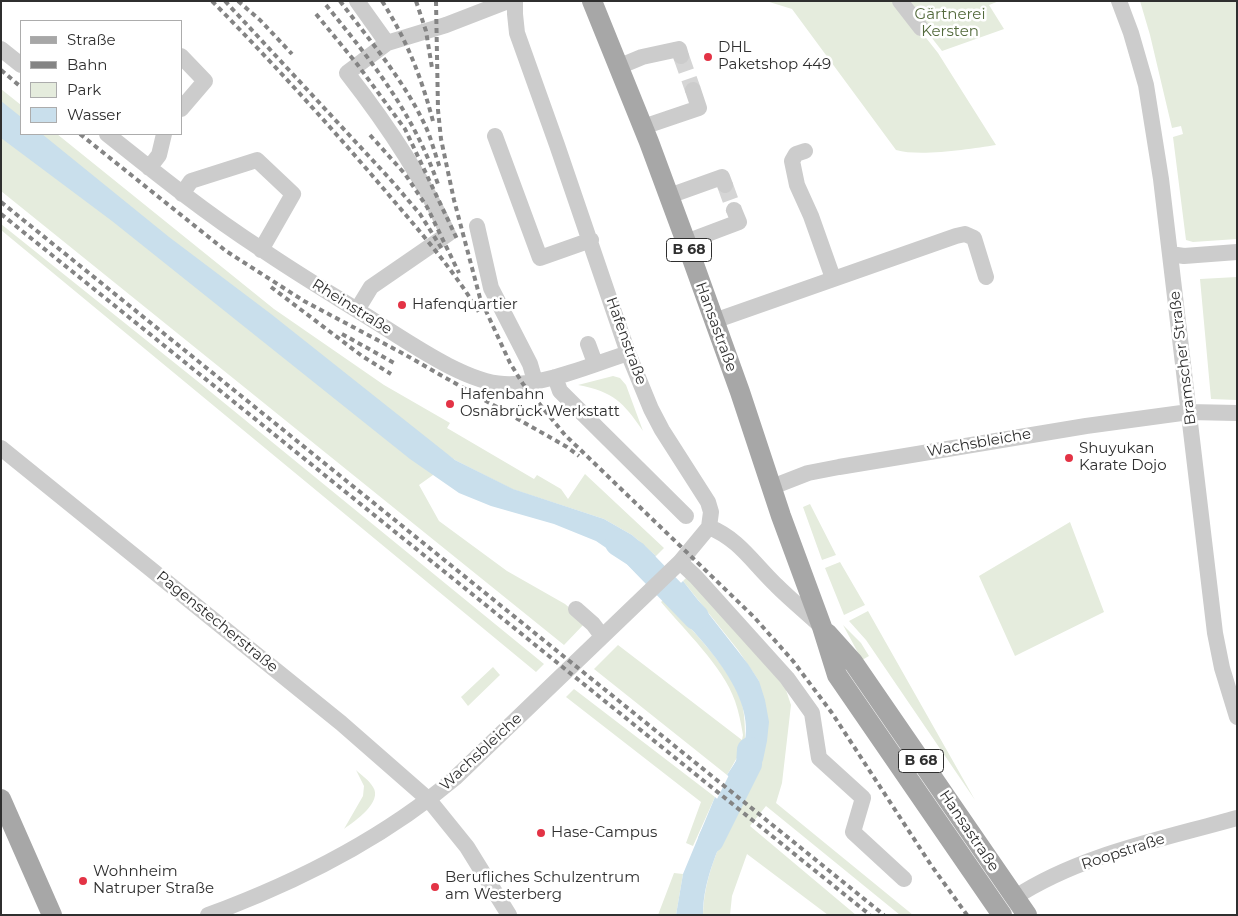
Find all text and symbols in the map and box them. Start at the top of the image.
park label: Gärtnerei Kersten [915,6,985,41]
legend [20,20,182,135]
text: Straße [67,30,116,49]
place label: DHL Paketshop 449 [718,39,831,74]
marker: DHL Paketshop 449 [702,51,714,63]
text: Bahn [67,55,107,74]
text: Park [67,80,101,99]
text: Wasser [67,105,121,124]
road number: B 68 [666,238,712,262]
street label: Rheinstraße [309,275,395,339]
street label: Hansastraße [691,280,741,374]
street label: Bramscher Straße [1166,290,1200,426]
street label: Hafenstraße [602,295,650,387]
place label: Hafenquartier [412,296,518,314]
marker: Hafenquartier [396,299,408,311]
place label: Hafenbahn Osnabrück Werkstatt [460,386,620,421]
marker: Hafenbahn Osnabrück Werkstatt [444,398,456,410]
street label: Wachsbleiche [926,425,1032,461]
place label: Shuyukan Karate Dojo [1079,440,1167,475]
marker: Shuyukan Karate Dojo [1063,452,1075,464]
street label: Pagenstecherstraße [153,567,281,677]
street label: Wachsbleiche [436,710,526,794]
road number: B 68 [898,749,944,772]
street label: Hansastraße [935,787,1003,875]
place label: Hase-Campus [551,824,657,842]
marker: Hase-Campus [535,827,547,839]
street label: Roopstraße [1079,830,1167,874]
place label: Wohnheim Natruper Straße [93,863,214,898]
place label: Berufliches Schulzentrum am Westerberg [445,869,640,904]
marker: Wohnheim Natruper Straße [77,875,89,887]
marker: Berufliches Schulzentrum am Westerberg [429,881,441,893]

